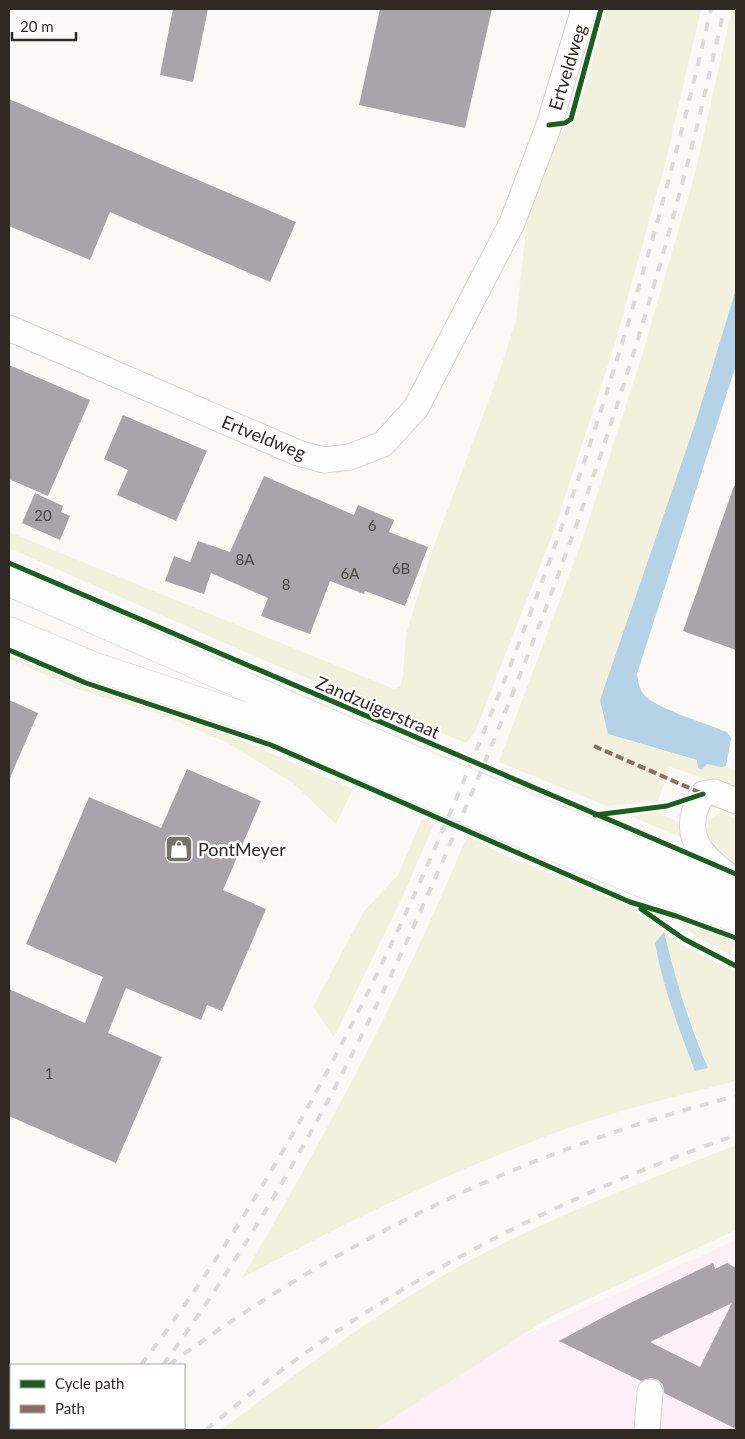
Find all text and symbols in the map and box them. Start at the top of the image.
scale bar [12,10,76,42]
text: 20 m [20,17,54,35]
street label: Ertveldweg [543,21,591,113]
street label: Ertveldweg [219,410,309,464]
house number: 20 [34,506,52,524]
house number: 6 [368,516,377,534]
house number: 8A [236,550,255,568]
house number: 6B [392,559,410,577]
house number: 6A [341,564,360,582]
house number: 8 [282,575,290,593]
street label: Zandzuigerstraat [313,671,444,743]
shop icon: PontMeyer [164,834,194,864]
place label: PontMeyer [198,838,286,860]
house number: 1 [45,1064,53,1082]
legend [10,1364,185,1429]
text: Cycle path [55,1374,124,1392]
text: Path [55,1399,85,1417]

